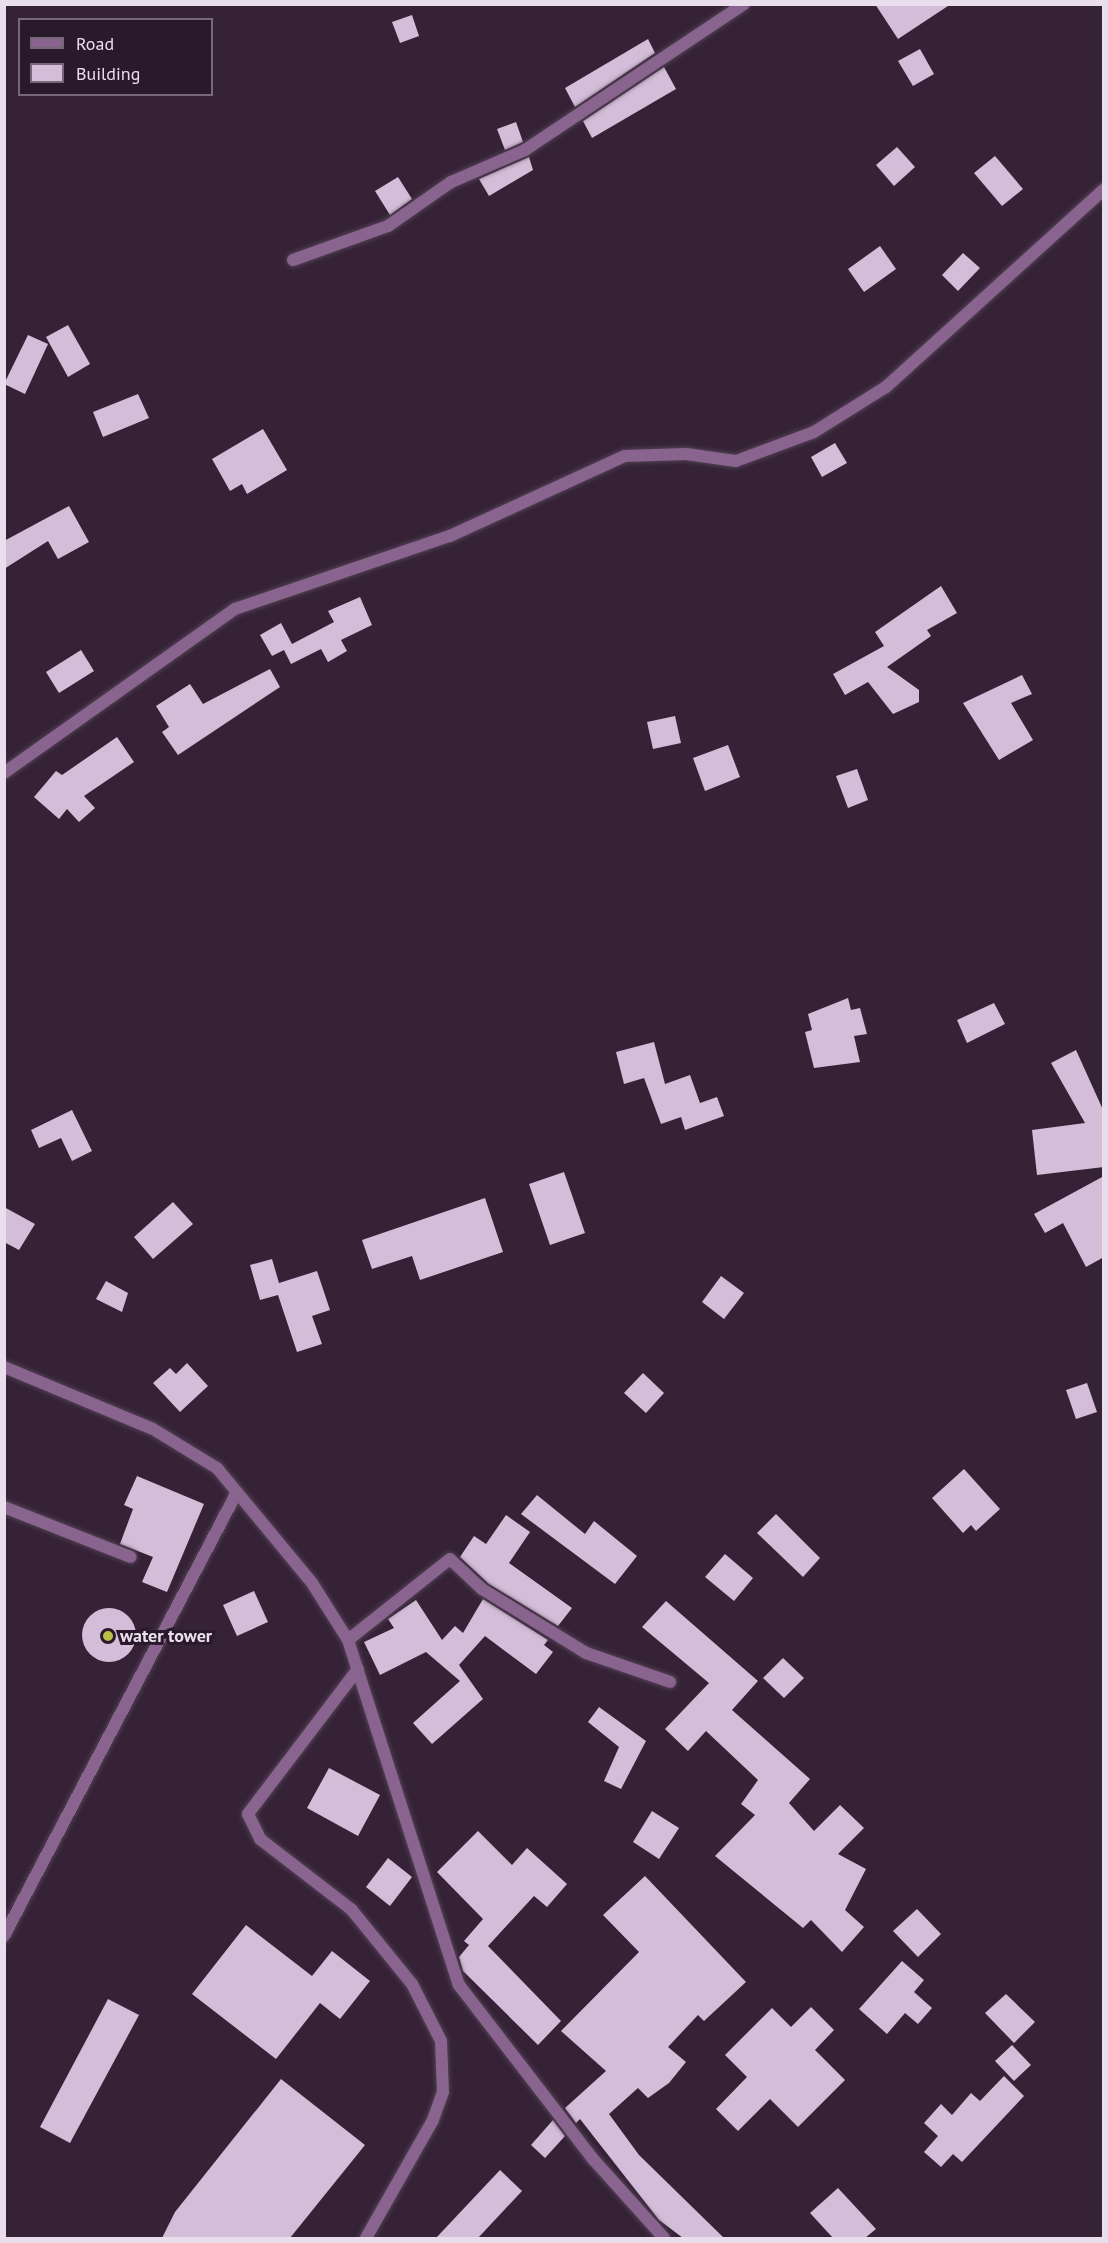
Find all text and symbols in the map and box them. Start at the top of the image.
legend [18,18,213,96]
text: Road [76,32,114,55]
text: Building [76,62,140,85]
place label: water tower [120,1625,212,1647]
marker: water tower [101,1629,115,1643]

